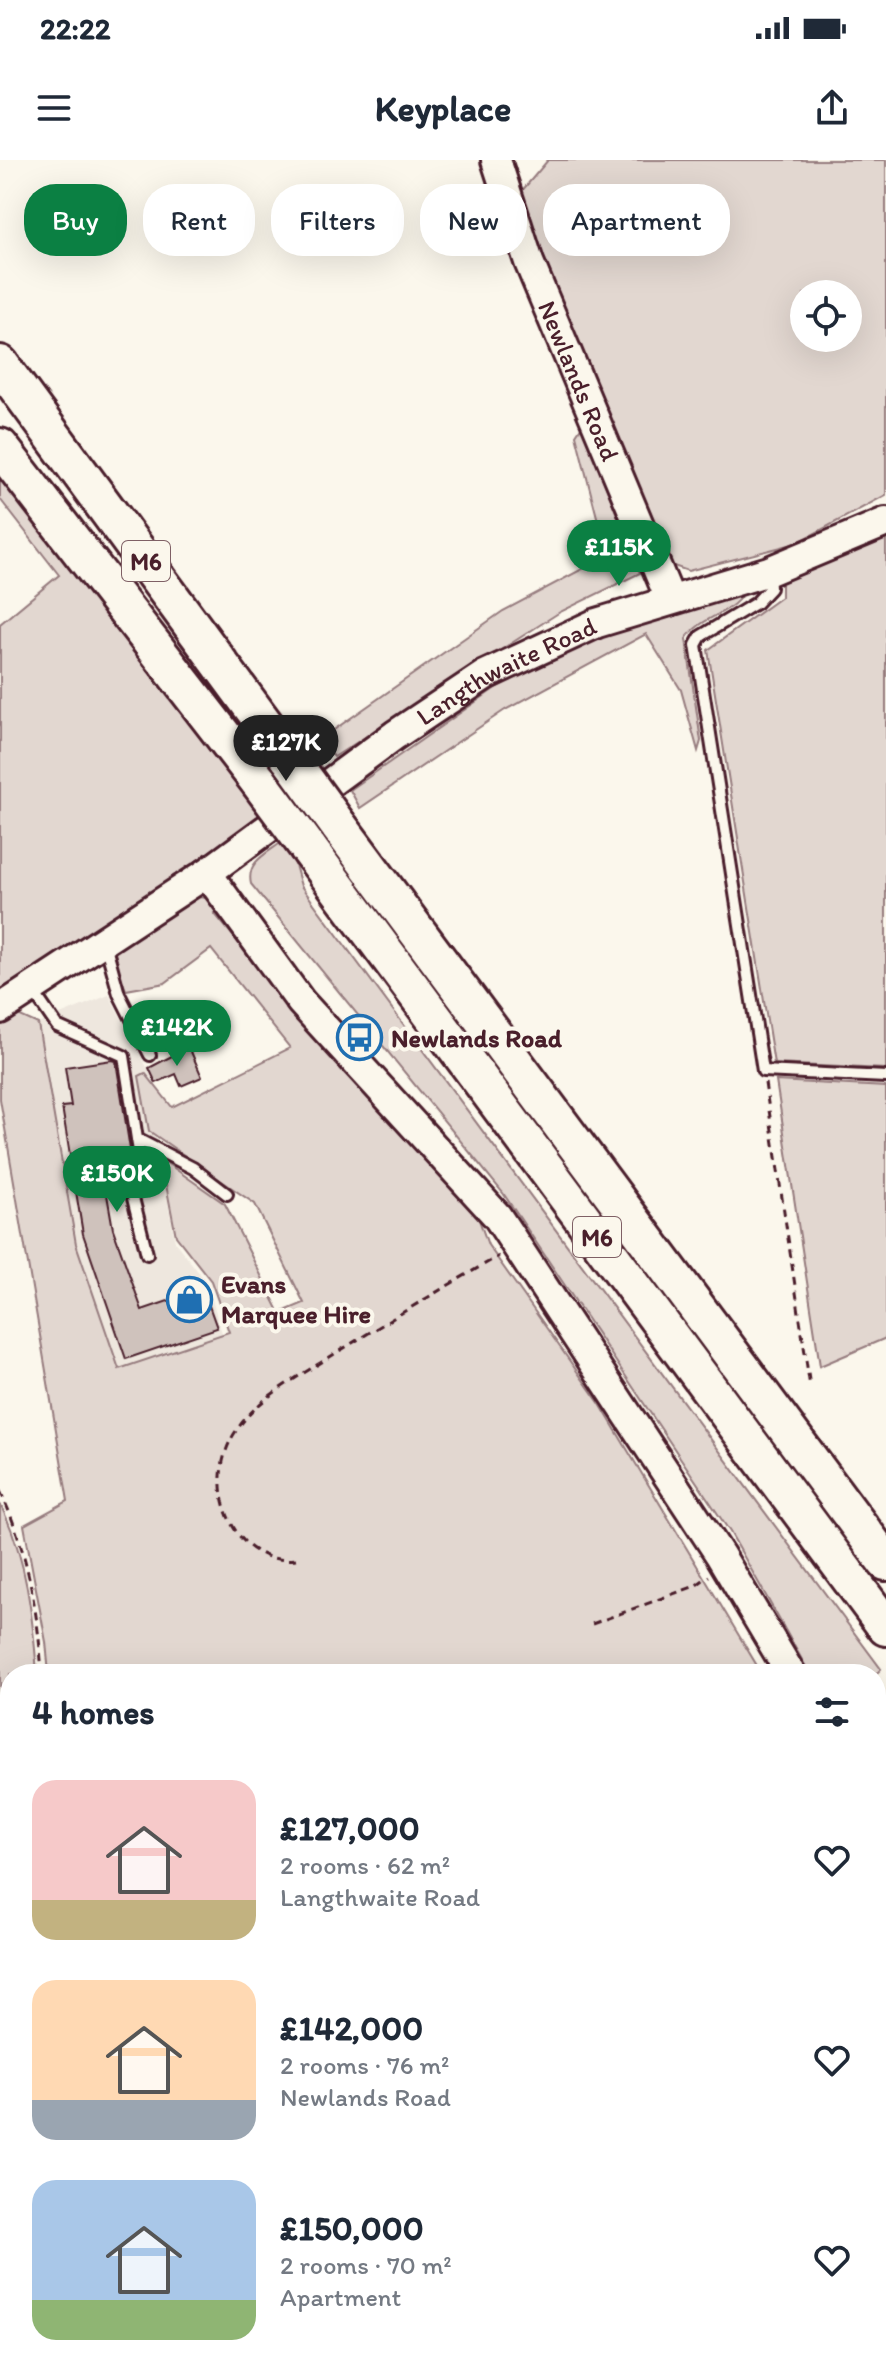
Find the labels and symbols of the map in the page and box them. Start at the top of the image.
street label: Newlands Road [531,296,626,466]
pin: £115K [563,520,675,588]
road number: M6 [122,541,170,581]
street label: Langthwaite Road [410,609,602,732]
pin: £127K [230,715,342,783]
pin: £142K [121,1000,233,1068]
bus stop icon: Newlands Road [336,1014,384,1062]
place label: Newlands Road [391,1022,563,1054]
pin: £150K [61,1146,173,1214]
road number: M6 [573,1217,621,1257]
place label: Evans Marquee Hire [221,1268,371,1330]
shop icon: Evans Marquee Hire [166,1275,214,1323]

